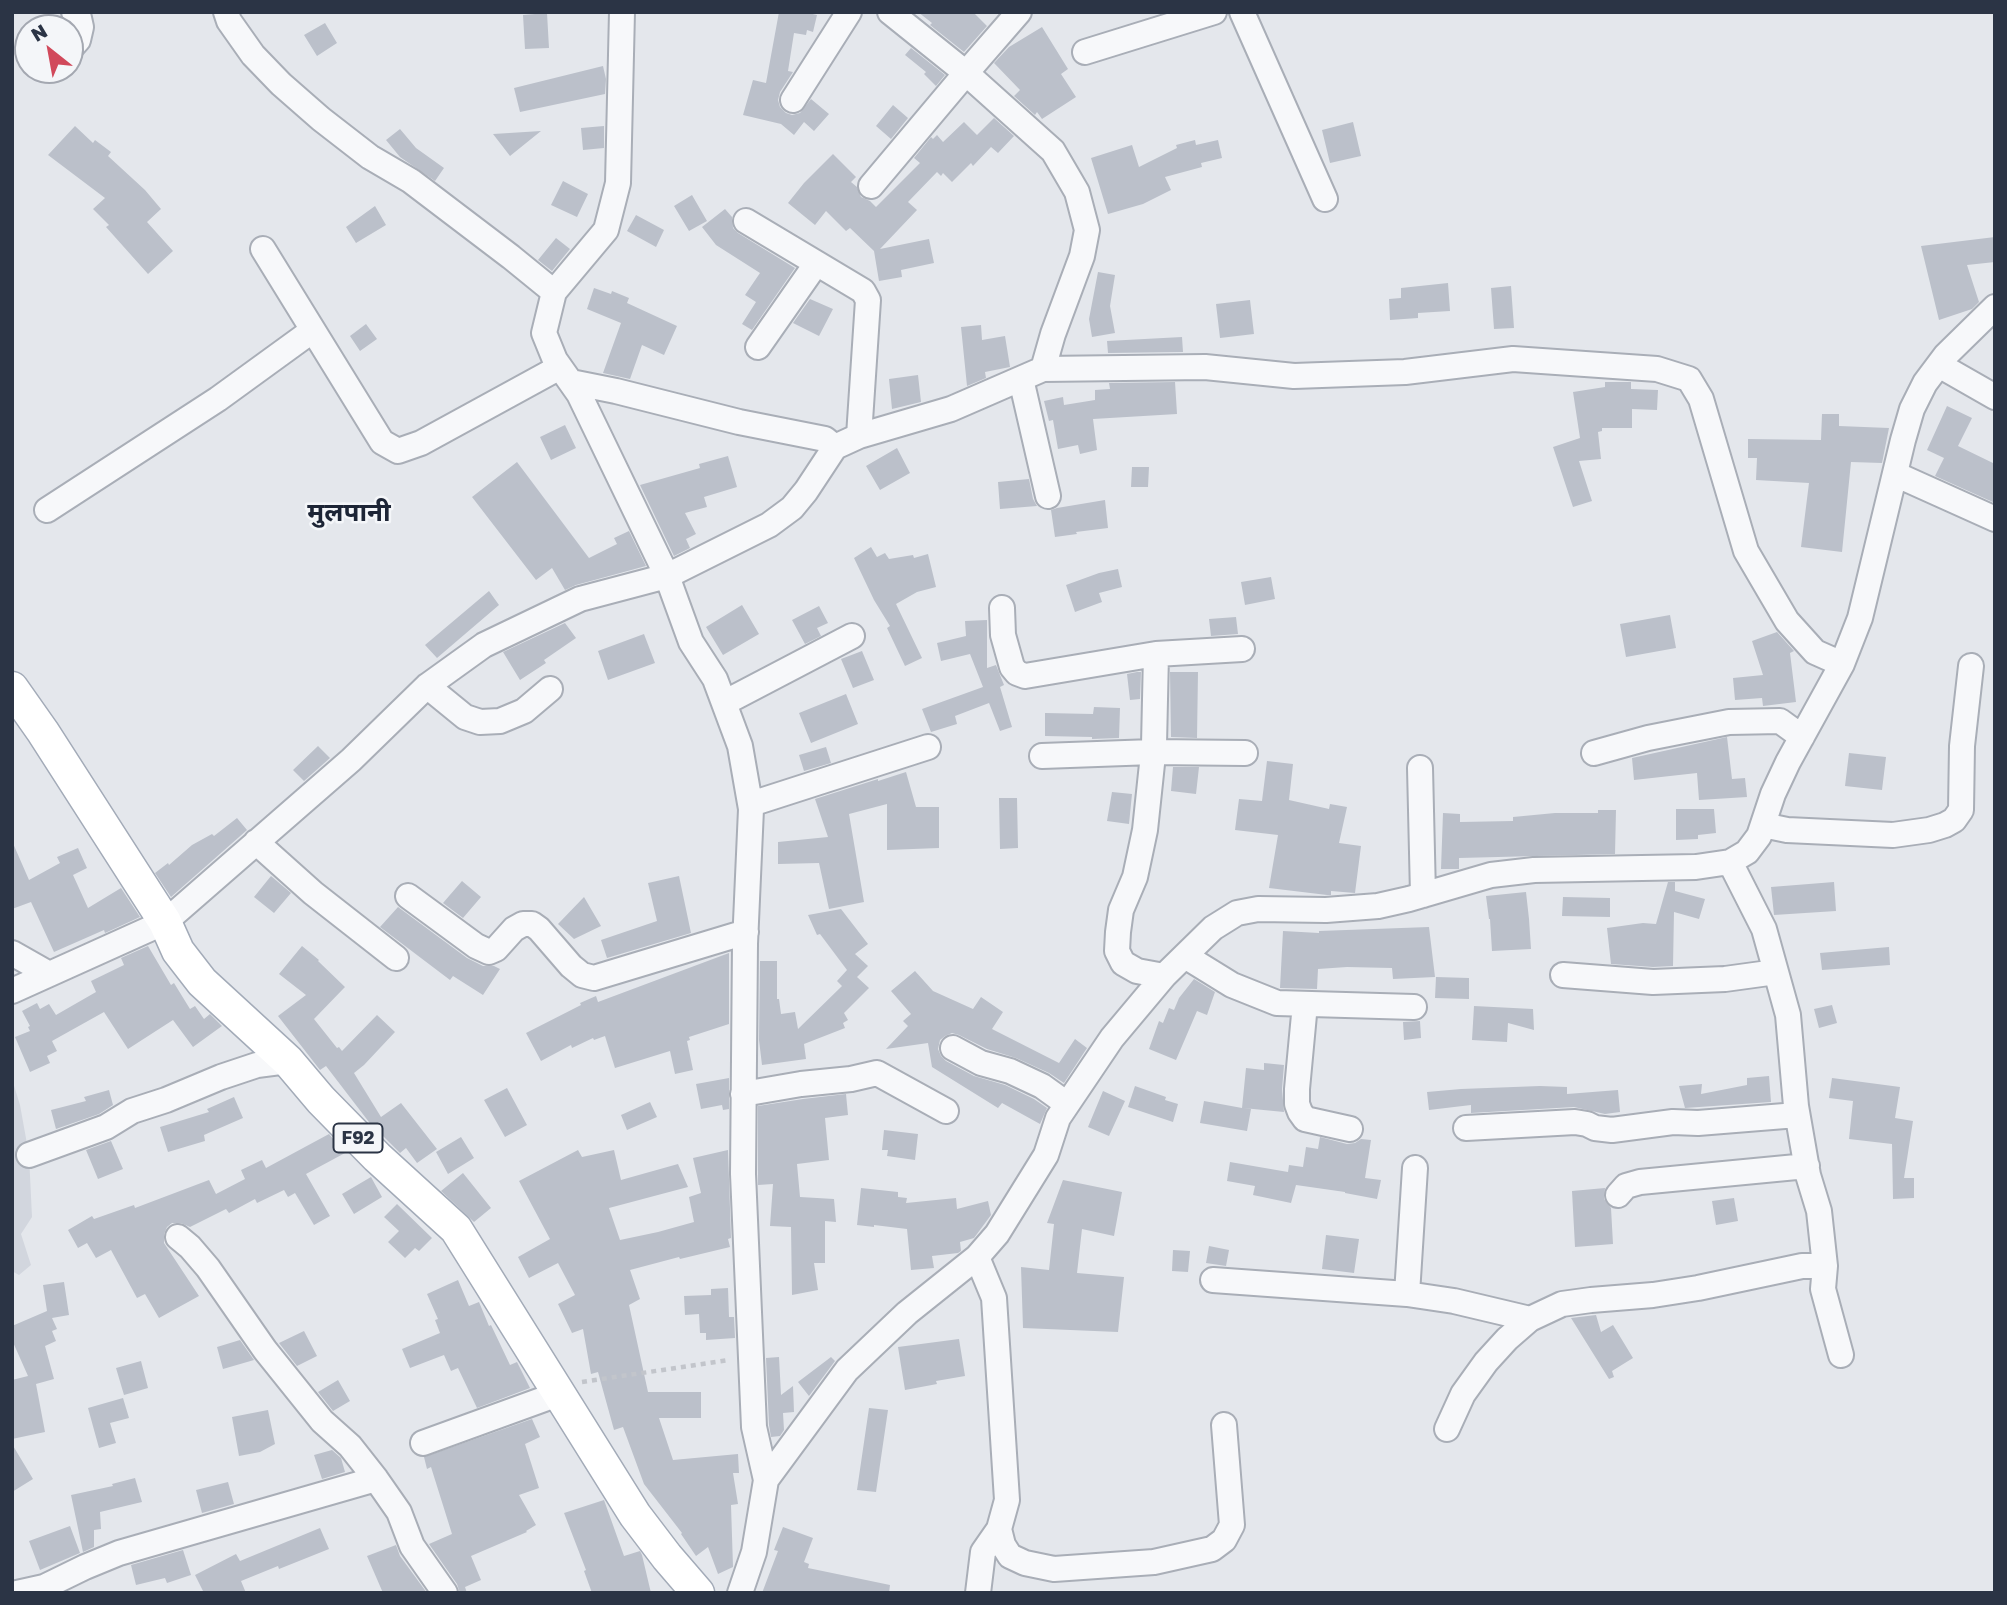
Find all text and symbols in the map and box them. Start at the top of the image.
north arrow [14,14,84,84]
text: N [27,19,51,46]
district label: मुलपानी [307,497,391,529]
road number: F92 [334,1124,382,1153]

